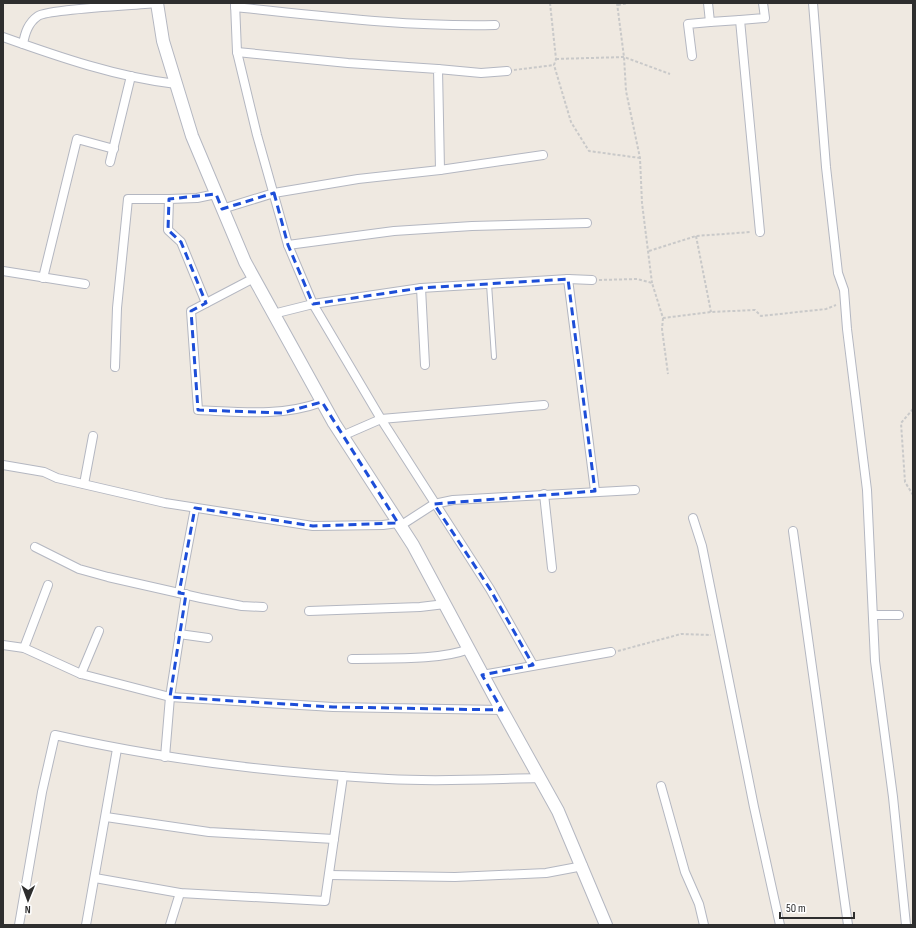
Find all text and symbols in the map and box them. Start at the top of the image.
north arrow [8,880,48,920]
scale bar [780,894,854,920]
text: 50 m [786,901,806,916]
text: N [25,903,31,916]

